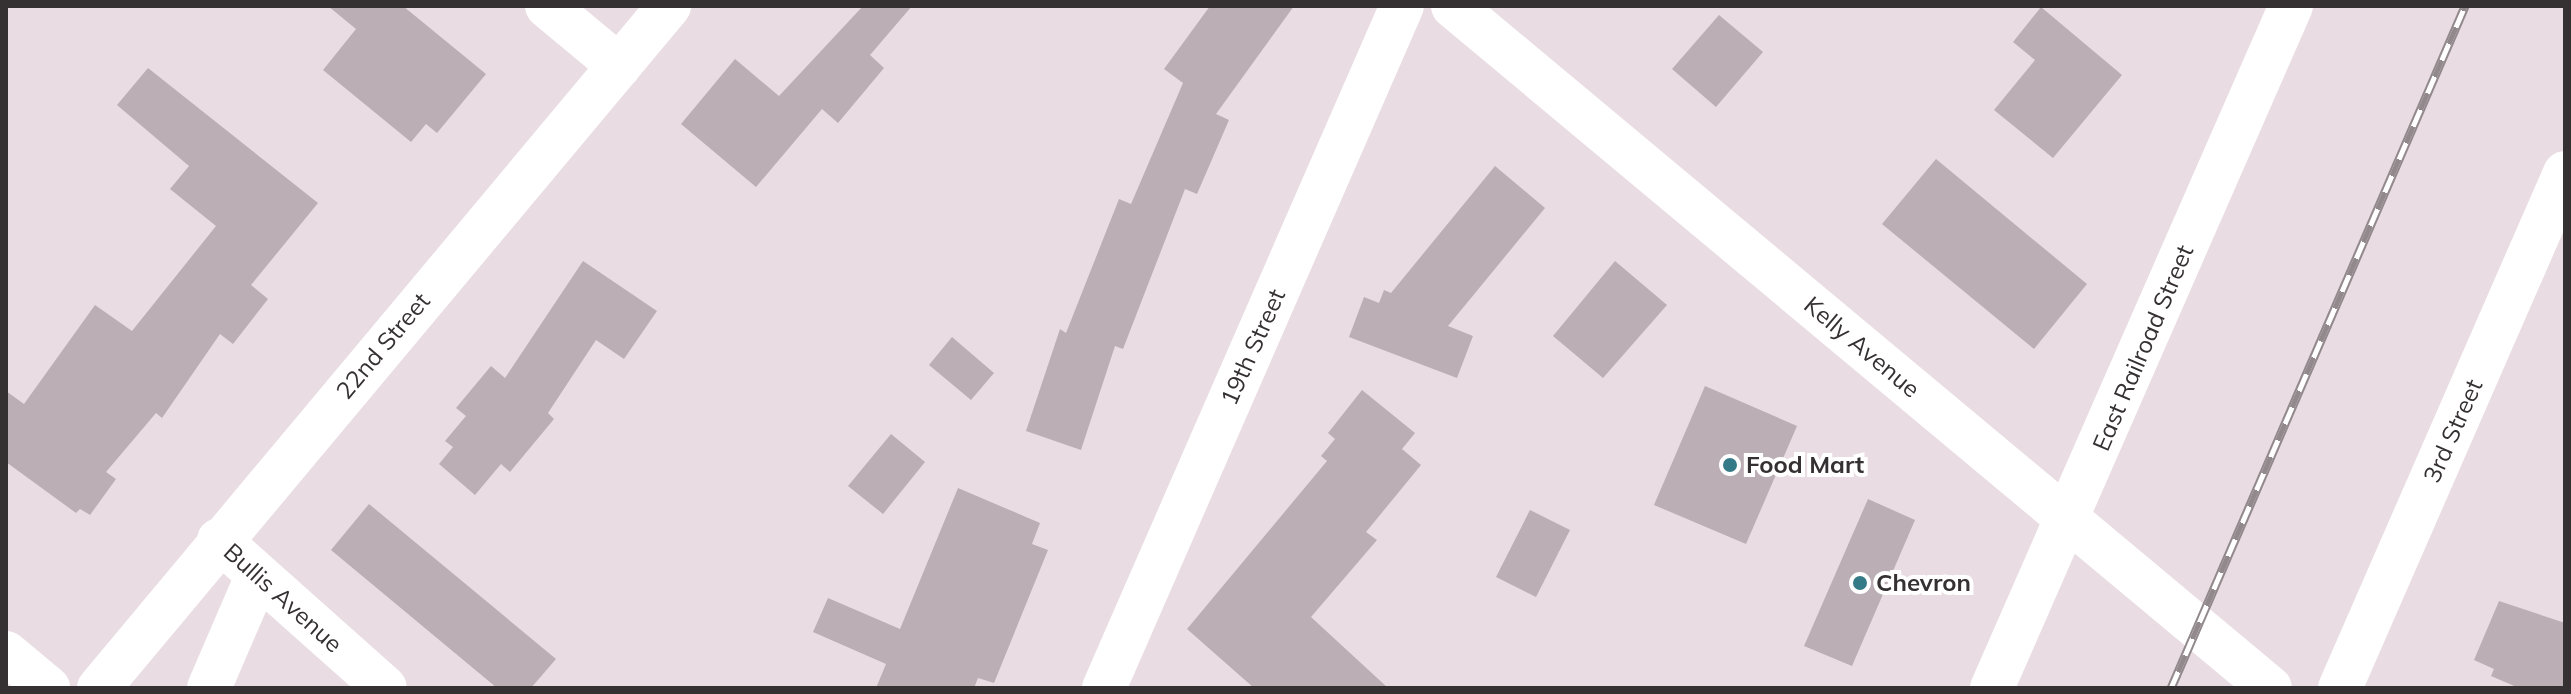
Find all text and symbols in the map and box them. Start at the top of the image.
street label: East Railroad Street [2087,241,2199,455]
street label: 19th Street [1215,285,1291,409]
street label: 22nd Street [330,287,436,405]
street label: Kelly Avenue [1798,290,1926,404]
street label: 3rd Street [2417,375,2489,487]
place label: Food Mart [1746,451,1864,479]
marker: Food Mart [1721,456,1739,474]
street label: Bullis Avenue [218,537,348,659]
place label: Chevron [1876,569,1971,597]
marker: Chevron [1851,574,1869,592]

